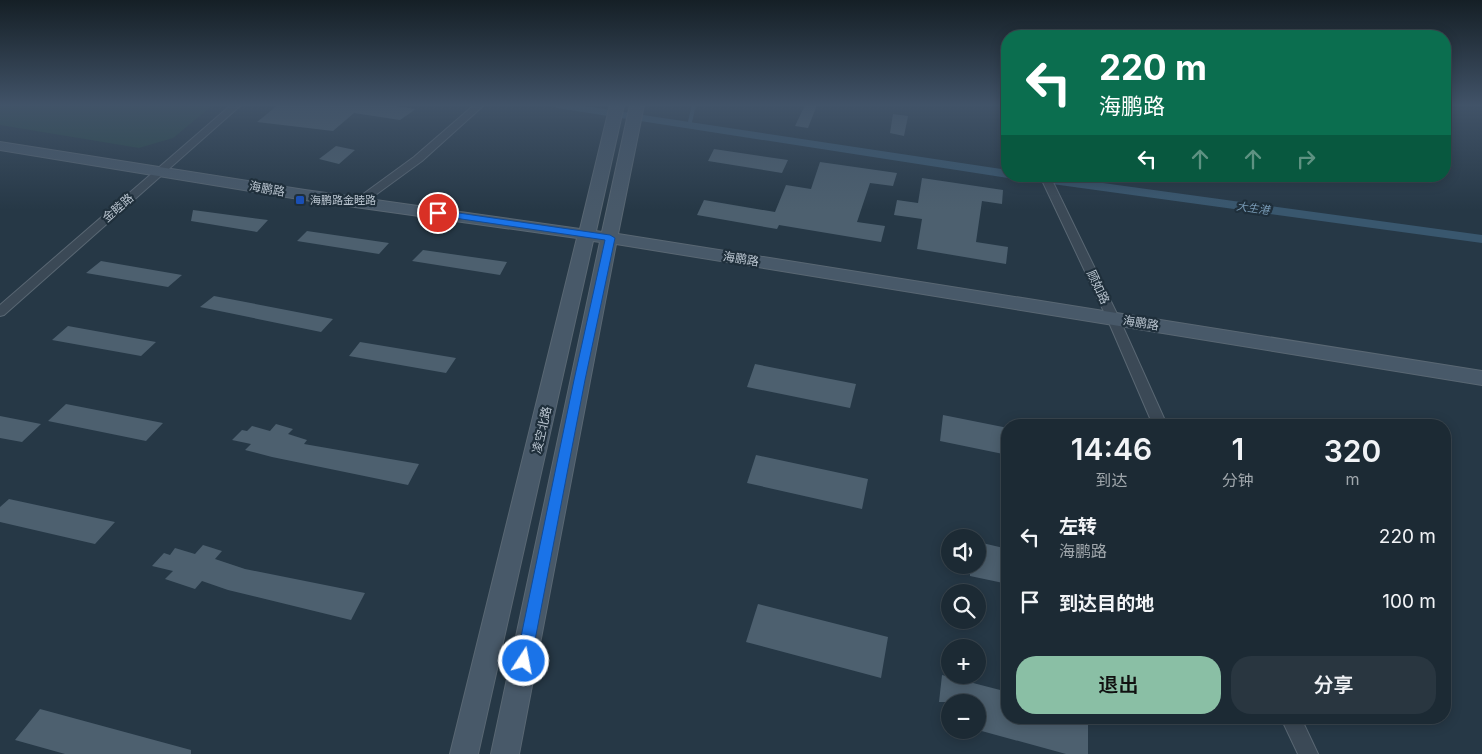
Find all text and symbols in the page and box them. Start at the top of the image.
text: 220 m [1099,46,1207,88]
icon: left [1016,50,1081,115]
text: 海鹏路 [1099,93,1165,119]
icon: left [1133,145,1161,173]
icon: ahead [1186,145,1214,173]
icon: ahead [1239,145,1267,173]
icon: right [1292,145,1320,173]
street label: 海鹏路 [248,178,286,199]
street label: 金睦路 [99,190,136,225]
pin [417,192,459,234]
place label: 海鹏路金睦路 [310,193,376,207]
marker: 海鹏路金睦路 [294,194,306,206]
icon: arrive [424,199,452,227]
water label: 大生港 [1236,199,1272,218]
street label: 海鹏路 [722,248,760,269]
street label: 顾如路 [1084,267,1113,306]
street label: 海鹏路 [1122,312,1160,333]
street label: 凌空北路 [529,405,554,455]
text: 14:46 [1071,431,1152,467]
text: 1 [1232,431,1244,467]
text: 320 [1324,433,1381,469]
text: m [1345,469,1359,489]
text: 到达 [1095,470,1127,490]
text: 分钟 [1222,470,1254,490]
text: 左转 [1059,515,1097,538]
icon: left [1016,523,1044,551]
text: 220 m [1379,525,1436,548]
map controls [941,529,986,739]
button: sound [941,529,986,574]
text: 海鹏路 [1059,541,1107,561]
button: search [941,584,986,629]
icon: arrive [1016,588,1044,616]
text: 100 m [1382,590,1436,613]
text: 到达目的地 [1059,592,1154,615]
position arrow [497,634,549,686]
button: + [941,639,986,684]
button: 退出 [1016,656,1221,714]
button: 分享 [1231,656,1436,714]
button: − [941,694,986,739]

